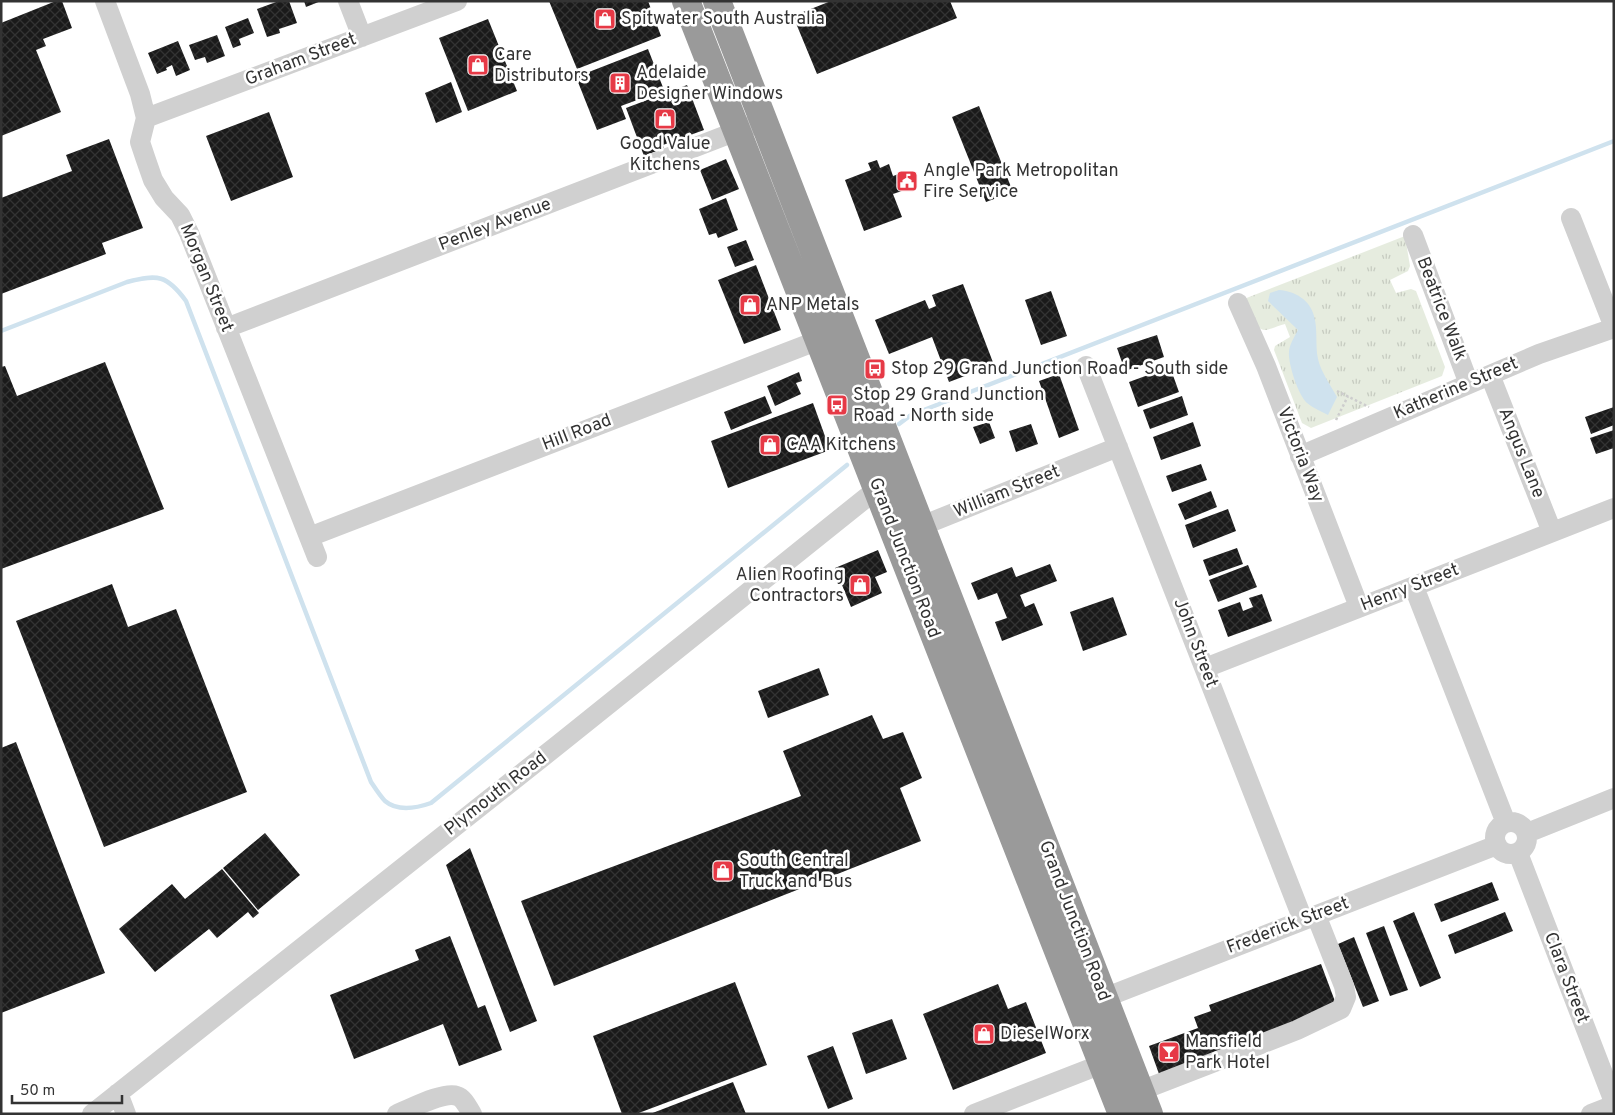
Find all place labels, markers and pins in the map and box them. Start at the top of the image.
shop icon: Spitwater South Australia [593,7,617,31]
place label: Spitwater South Australia [621,8,825,31]
place label: Care Distributors [494,44,589,88]
shop icon: Care Distributors [466,53,490,77]
place label: Adelaide Designer Windows [636,62,783,106]
building icon: Adelaide Designer Windows [608,71,632,95]
shop icon: Good Value Kitchens [653,107,677,131]
place label: Good Value Kitchens [619,133,711,177]
place label: Angle Park Metropolitan Fire Service [923,160,1119,204]
public building icon: Angle Park Metropolitan Fire Service [895,169,919,193]
shop icon: ANP Metals [738,293,762,317]
place label: ANP Metals [766,294,859,317]
bus stop icon: Stop 29 Grand Junction Road - South side [863,357,887,381]
place label: Stop 29 Grand Junction Road - South side [891,358,1228,381]
place label: Stop 29 Grand Junction Road - North side [853,384,1044,428]
bus stop icon: Stop 29 Grand Junction Road - North side [825,393,849,417]
shop icon: CAA Kitchens [758,433,782,457]
place label: CAA Kitchens [786,434,896,457]
place label: Alien Roofing Contractors [735,564,844,608]
shop icon: Alien Roofing Contractors [848,573,872,597]
place label: South Central Truck and Bus [739,850,852,894]
shop icon: South Central Truck and Bus [711,859,735,883]
shop icon: DieselWorx [972,1022,996,1046]
place label: DieselWorx [1000,1023,1090,1046]
place label: Mansfield Park Hotel [1185,1031,1270,1075]
bar icon: Mansfield Park Hotel [1157,1040,1181,1064]

